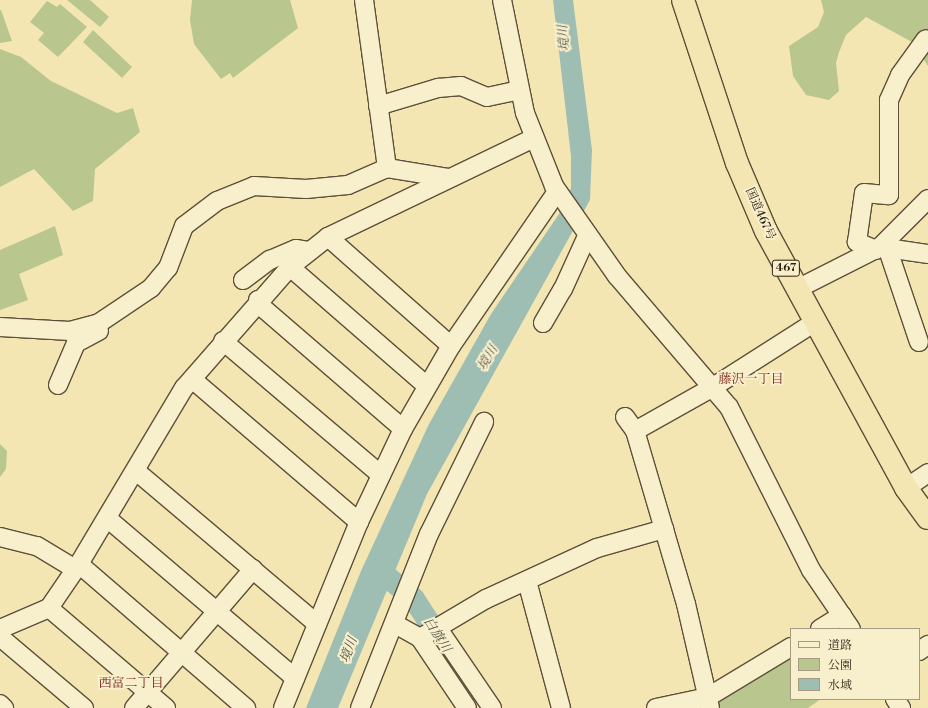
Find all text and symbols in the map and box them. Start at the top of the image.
water label: 境川 [555,24,573,52]
street label: 国道467号 [742,186,778,242]
road number: 467 [771,259,801,277]
water label: 境川 [475,343,501,373]
district label: 藤沢一丁目 [719,371,783,387]
water label: 白旗川 [420,614,454,656]
legend [790,628,920,700]
water label: 境川 [337,635,361,665]
text: 道路 [828,638,852,653]
text: 公園 [828,658,852,673]
district label: 西富二丁目 [99,675,163,691]
text: 水域 [828,678,852,693]

